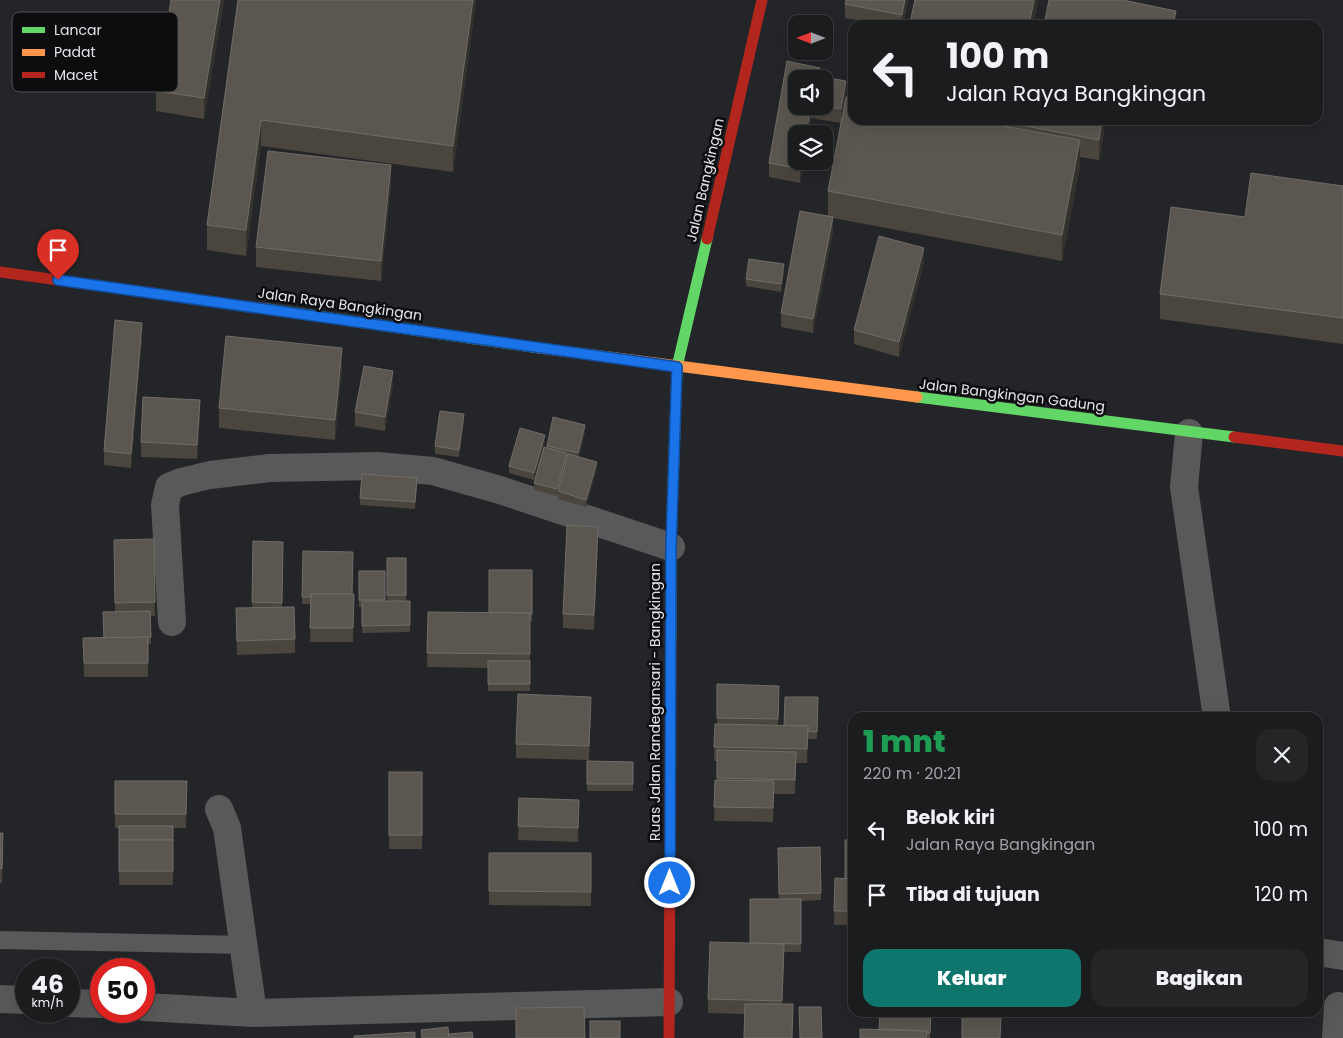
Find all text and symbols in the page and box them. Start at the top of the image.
legend [12,12,178,92]
north arrow [788,15,832,60]
map controls [788,15,833,170]
text: Lancar [54,20,102,40]
text: 100 m [946,31,1049,80]
icon: left [863,40,928,105]
text: Padat [54,42,96,62]
text: Macet [54,65,98,85]
button: sound [788,70,833,115]
text: Jalan Raya Bangkingan [946,78,1206,109]
street label: Jalan Bangkingan [681,116,729,244]
button: layers [788,125,833,170]
pin [37,229,79,280]
icon: arrive [44,236,72,264]
street label: Jalan Raya Bangkingan [257,283,423,325]
street label: Jalan Bangkingan Gadung [918,374,1106,416]
street label: Ruas Jalan Randegansari - Bangkingan [645,563,665,841]
text: 1 mnt [863,720,946,763]
button: close [1256,729,1308,781]
text: 220 m · 20:21 [863,762,961,785]
text: Belok kiri [906,804,995,831]
icon: left [863,816,891,844]
text: 100 m [1253,816,1308,843]
text: Jalan Raya Bangkingan [906,833,1095,856]
position arrow [643,856,695,908]
icon: arrive [863,881,891,909]
text: Tiba di tujuan [906,881,1040,908]
text: 120 m [1254,881,1308,908]
button: Keluar [863,949,1081,1007]
button: Bagikan [1091,949,1308,1007]
speed limit sign: 50 [90,958,155,1023]
text: 46 [31,967,64,1002]
text: km/h [32,994,63,1011]

